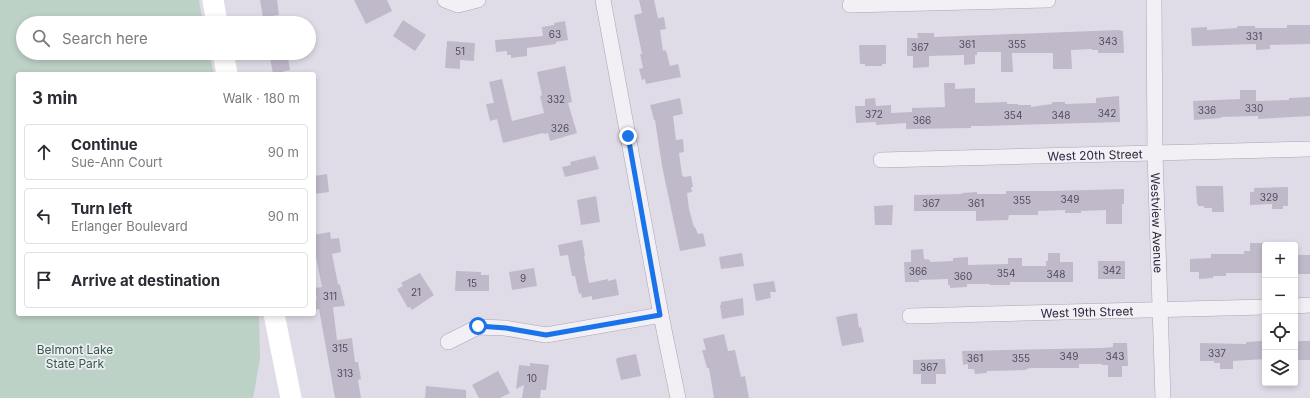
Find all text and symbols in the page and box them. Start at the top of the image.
search box [16,16,316,60]
icon: search [30,27,52,49]
house number: 63 [549,28,561,40]
text: Search here [62,29,148,48]
house number: 331 [1246,30,1262,42]
house number: 343 [1099,35,1117,47]
house number: 361 [959,38,975,50]
house number: 355 [1008,38,1026,50]
house number: 367 [911,41,929,53]
house number: 51 [455,45,465,57]
text: 3 min [32,88,78,108]
text: Walk · 180 m [223,90,300,106]
house number: 332 [547,93,565,105]
house number: 330 [1245,102,1263,114]
house number: 336 [1198,104,1216,116]
house number: 342 [1098,107,1116,119]
house number: 372 [865,108,883,120]
house number: 354 [1004,109,1022,121]
house number: 348 [1052,109,1070,121]
house number: 366 [913,114,931,126]
house number: 326 [551,122,569,134]
route end [619,127,637,145]
text: Continue [71,135,138,154]
icon: ahead [33,141,55,163]
text: 90 m [268,144,299,160]
street label: West 20th Street [1047,146,1143,163]
text: Sue-Ann Court [71,154,162,170]
street label: Westview Avenue [1148,172,1166,273]
house number: 329 [1260,191,1278,203]
house number: 349 [1061,193,1079,205]
house number: 355 [1013,194,1031,206]
house number: 367 [922,197,940,209]
house number: 361 [968,197,984,209]
text: Turn left [71,199,132,218]
icon: left [33,205,55,227]
text: 90 m [268,208,299,224]
text: Erlanger Boulevard [71,218,188,234]
map controls [1262,242,1298,386]
button: + [1262,242,1298,278]
house number: 342 [1103,264,1121,276]
house number: 366 [909,265,927,277]
house number: 354 [997,267,1015,279]
house number: 348 [1047,268,1065,280]
icon: arrive [33,269,55,291]
house number: 360 [954,270,972,282]
text: Arrive at destination [71,271,220,290]
house number: 9 [520,272,526,284]
house number: 15 [467,277,477,289]
button: − [1262,278,1298,314]
house number: 21 [411,286,421,298]
house number: 311 [323,290,337,302]
street label: West 19th Street [1040,303,1134,320]
button: locate [1262,314,1298,350]
route start [469,317,487,335]
park label: Belmont Lake State Park [37,342,113,371]
house number: 315 [332,342,348,354]
house number: 337 [1208,347,1226,359]
house number: 349 [1060,350,1078,362]
house number: 343 [1106,350,1124,362]
button: layers [1262,350,1298,386]
house number: 361 [967,352,983,364]
house number: 355 [1012,352,1030,364]
house number: 367 [920,361,938,373]
house number: 313 [337,367,353,379]
house number: 10 [527,372,537,384]

